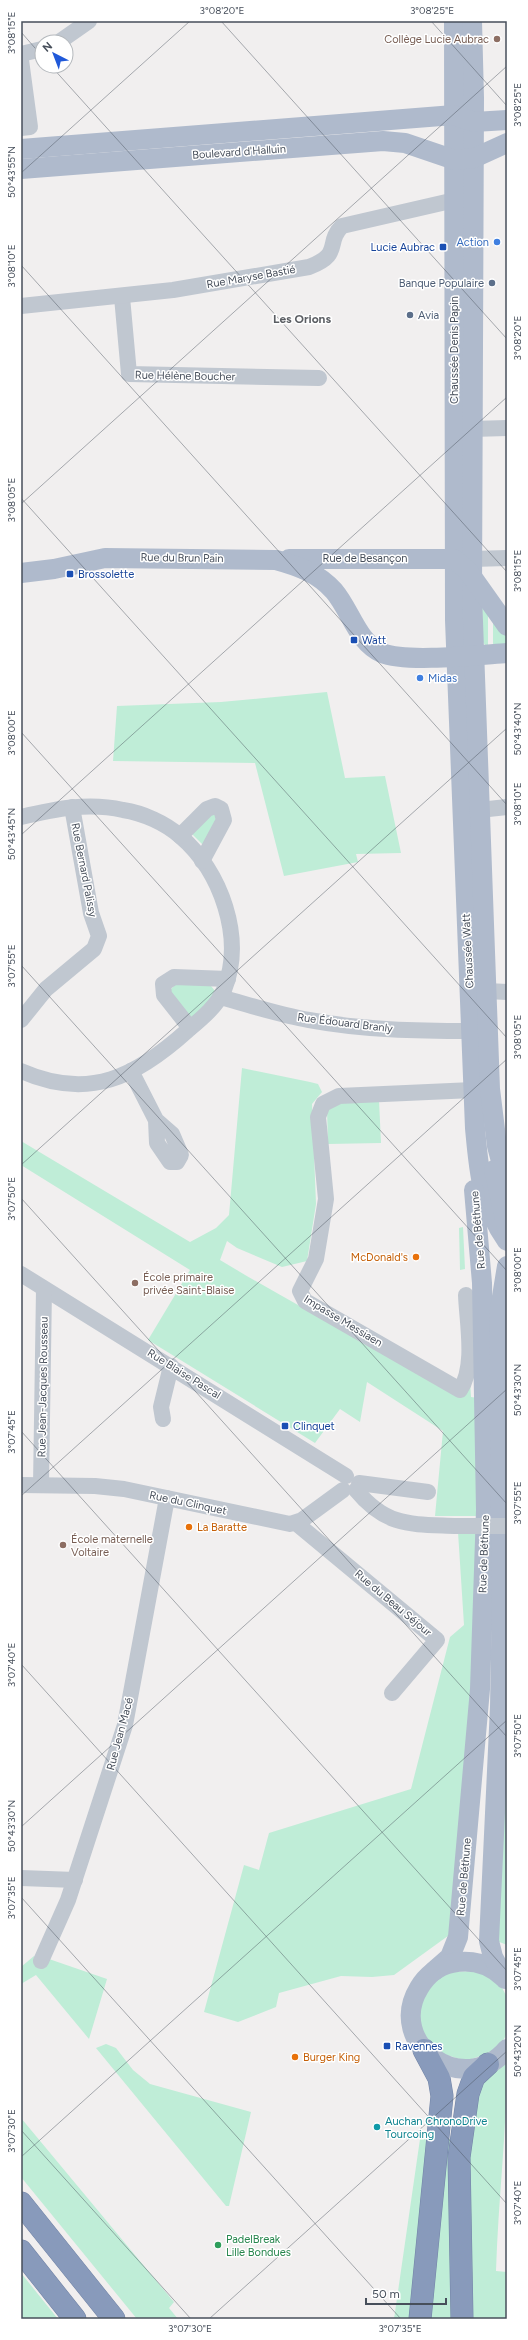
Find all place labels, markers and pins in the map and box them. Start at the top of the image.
place label: Collège Lucie Aubrac [384,33,489,46]
marker: Collège Lucie Aubrac [492,34,502,44]
place label: Action [456,236,489,249]
marker: Action [492,237,502,247]
place label: Lucie Aubrac [371,241,435,254]
marker: Lucie Aubrac [438,242,448,252]
place label: Banque Populaire [399,277,484,290]
marker: Banque Populaire [487,278,497,288]
place label: Avia [418,309,439,322]
marker: Avia [405,310,415,320]
place label: Brossolette [78,568,134,581]
marker: Brossolette [65,569,75,579]
place label: Watt [362,634,386,647]
marker: Watt [349,635,359,645]
place label: Midas [428,672,457,685]
marker: Midas [415,673,425,683]
place label: McDonald's [351,1251,408,1264]
marker: McDonald's [411,1252,421,1262]
place label: École primaire privée Saint-Blaise [143,1271,234,1297]
marker: École primaire privée Saint-Blaise [130,1278,140,1288]
place label: Clinquet [293,1420,335,1433]
marker: Clinquet [280,1421,290,1431]
place label: La Baratte [197,1521,247,1534]
marker: La Baratte [184,1522,194,1532]
place label: École maternelle Voltaire [71,1533,153,1559]
marker: École maternelle Voltaire [58,1540,68,1550]
place label: Ravennes [395,2040,442,2053]
marker: Ravennes [382,2041,392,2051]
place label: Burger King [303,2051,360,2064]
marker: Burger King [290,2052,300,2062]
place label: Auchan ChronoDrive Tourcoing [385,2115,487,2141]
marker: Auchan ChronoDrive Tourcoing [372,2122,382,2132]
place label: PadelBreak Lille Bondues [226,2233,291,2259]
marker: PadelBreak Lille Bondues [213,2240,223,2250]

